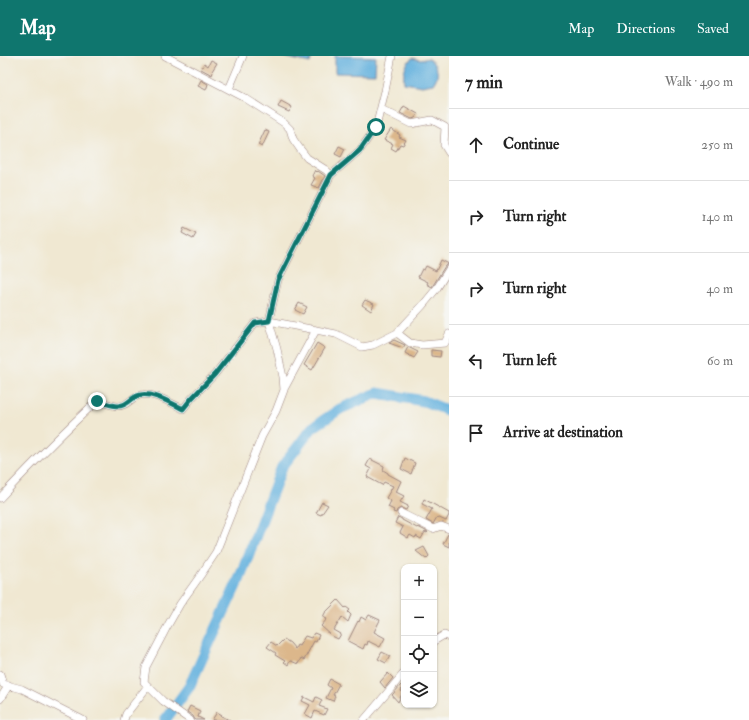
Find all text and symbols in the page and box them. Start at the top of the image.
text: Map [20,16,56,40]
text: Map [568,20,594,37]
text: Directions [616,20,675,37]
text: Saved [697,20,729,37]
text: 7 min [465,72,503,93]
text: Walk · 490 m [665,74,733,90]
route start [367,118,385,136]
icon: ahead [465,134,487,156]
text: Continue [503,135,559,154]
text: 250 m [701,137,733,153]
icon: right [465,206,487,228]
text: Turn right [503,207,566,226]
text: 140 m [702,209,733,225]
icon: right [465,278,487,300]
text: Turn right [503,279,566,298]
text: 40 m [707,281,733,297]
icon: left [465,350,487,372]
text: Turn left [503,351,557,370]
text: 60 m [707,353,733,369]
route end [88,392,106,410]
icon: arrive [465,422,487,444]
text: Arrive at destination [503,423,623,442]
map controls [401,564,437,708]
button: + [401,564,437,600]
button: − [401,600,437,636]
button: locate [401,636,437,672]
button: layers [401,672,437,708]

